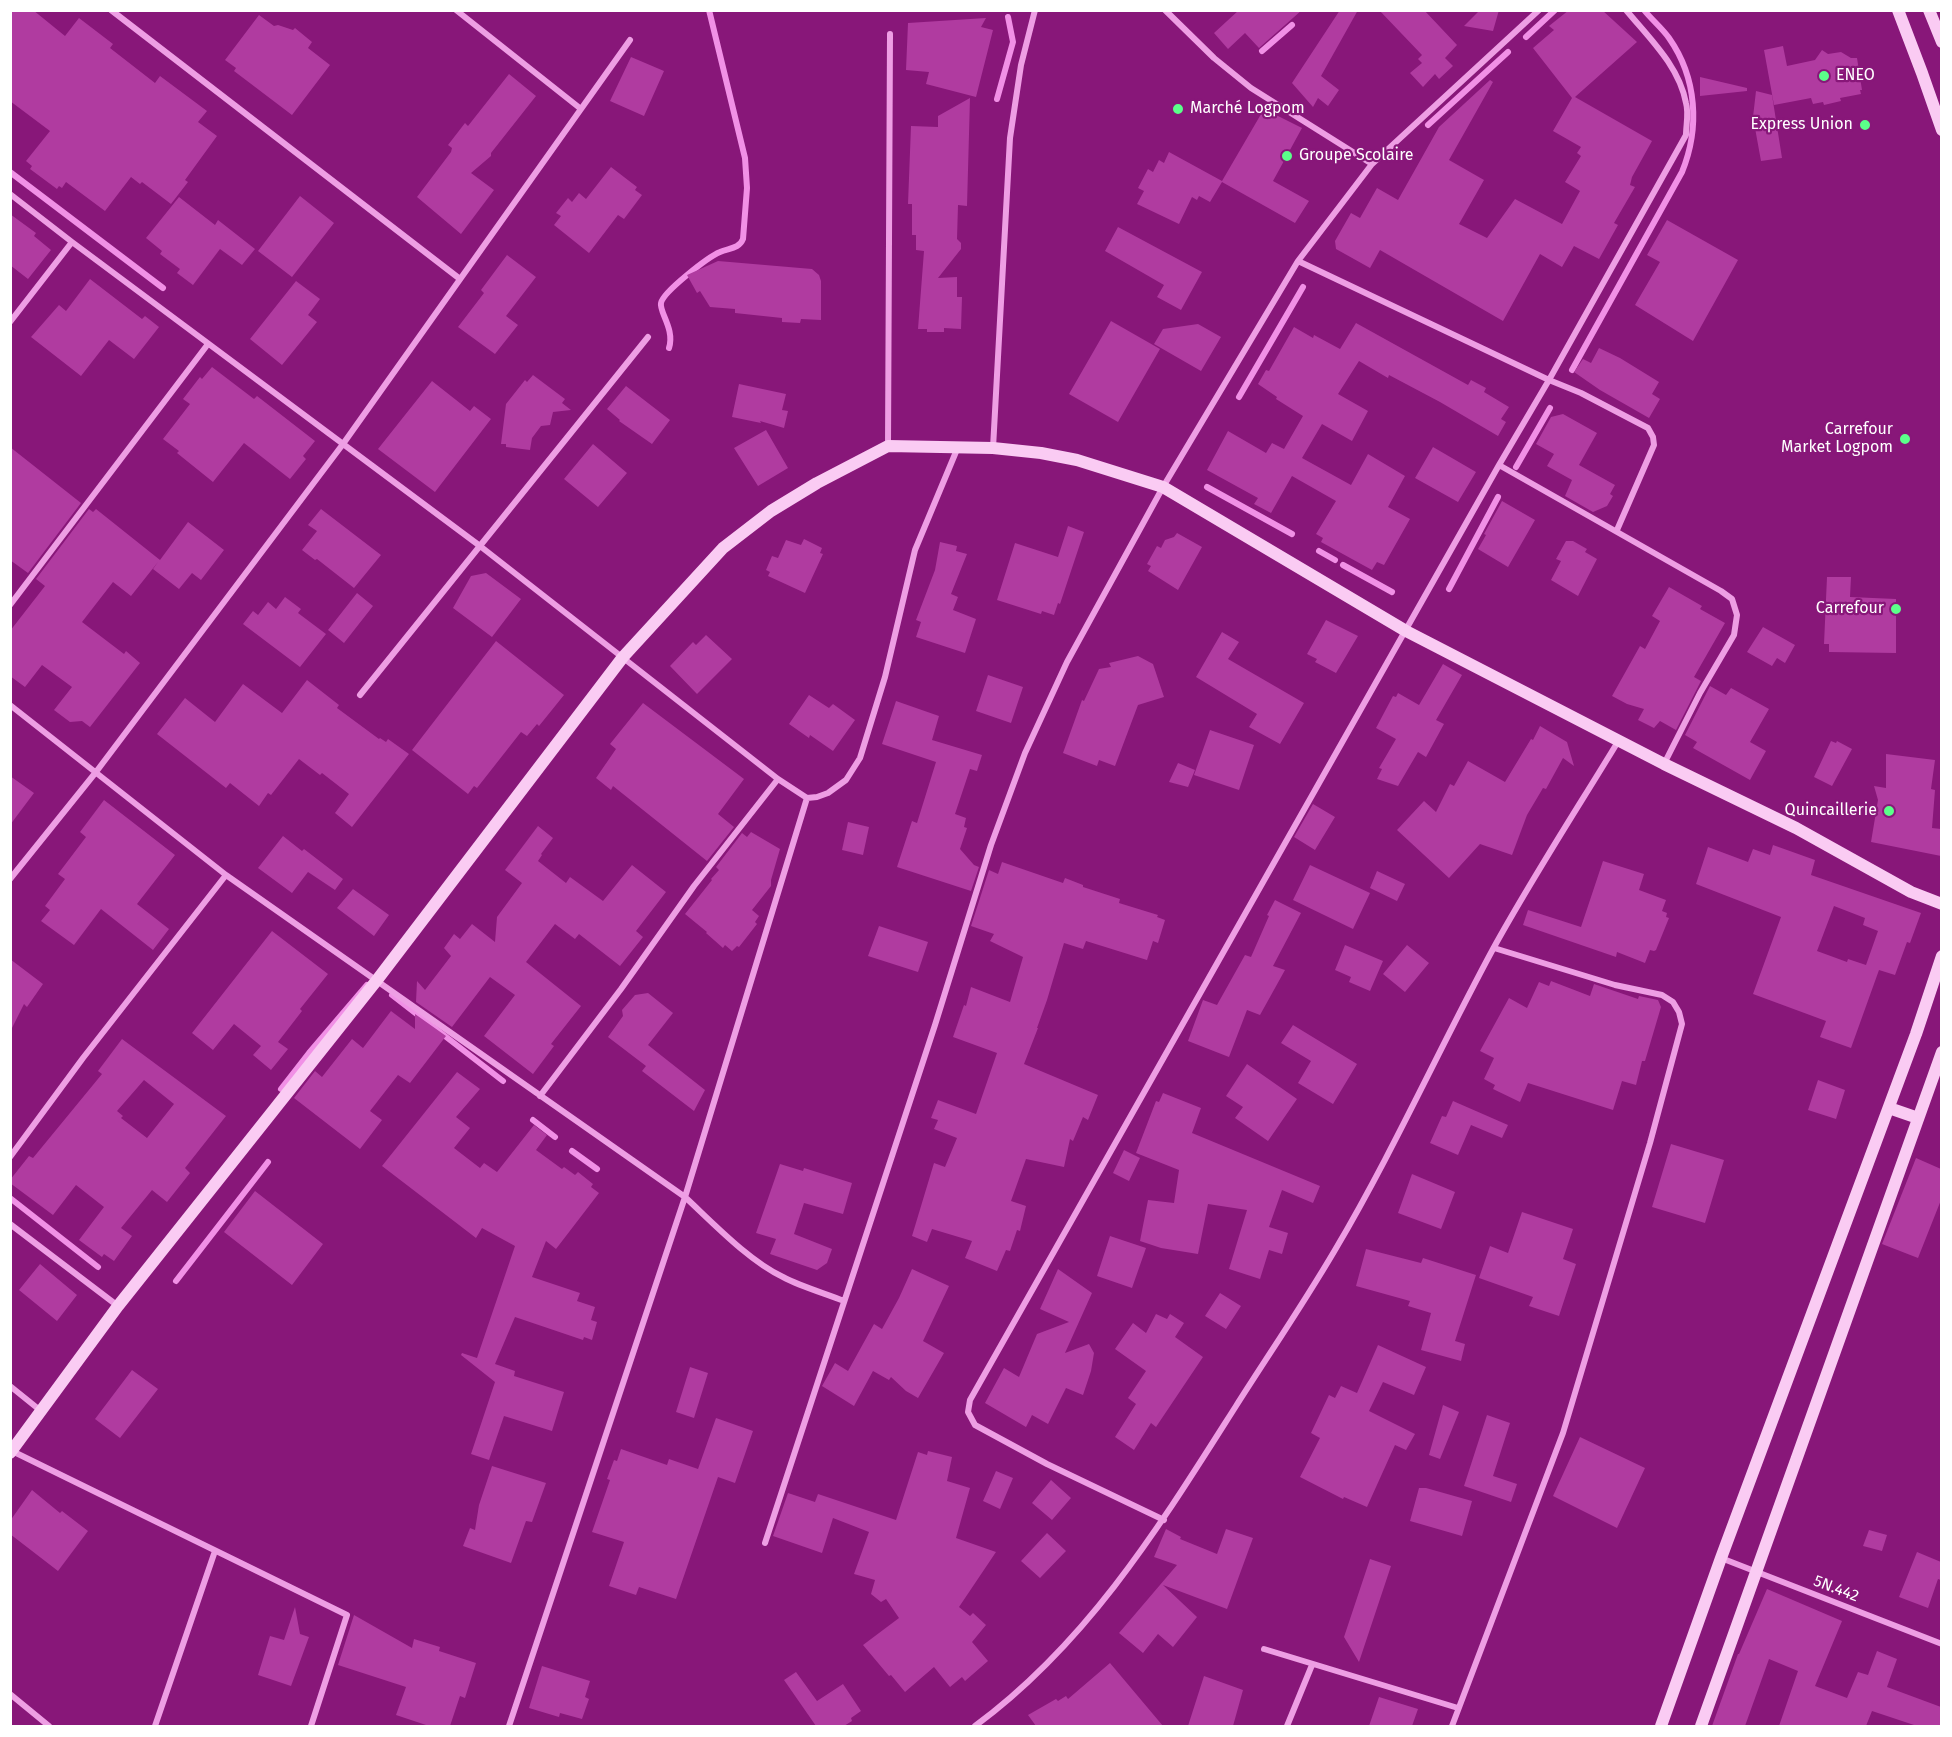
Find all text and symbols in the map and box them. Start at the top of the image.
place label: ENEO [1836,66,1875,86]
marker: ENEO [1817,69,1831,83]
place label: Marché Logpom [1190,99,1305,119]
marker: Marché Logpom [1171,102,1185,116]
place label: Express Union [1751,115,1853,135]
marker: Express Union [1858,118,1872,132]
place label: Groupe Scolaire [1299,146,1414,166]
marker: Groupe Scolaire [1280,149,1294,163]
place label: Carrefour Market Logpom [1781,420,1893,458]
marker: Carrefour Market Logpom [1898,432,1912,446]
place label: Carrefour [1816,599,1884,619]
marker: Carrefour [1889,602,1903,616]
place label: Quincaillerie [1785,801,1877,821]
marker: Quincaillerie [1882,804,1896,818]
street label: 5N.442 [1811,1572,1861,1606]

